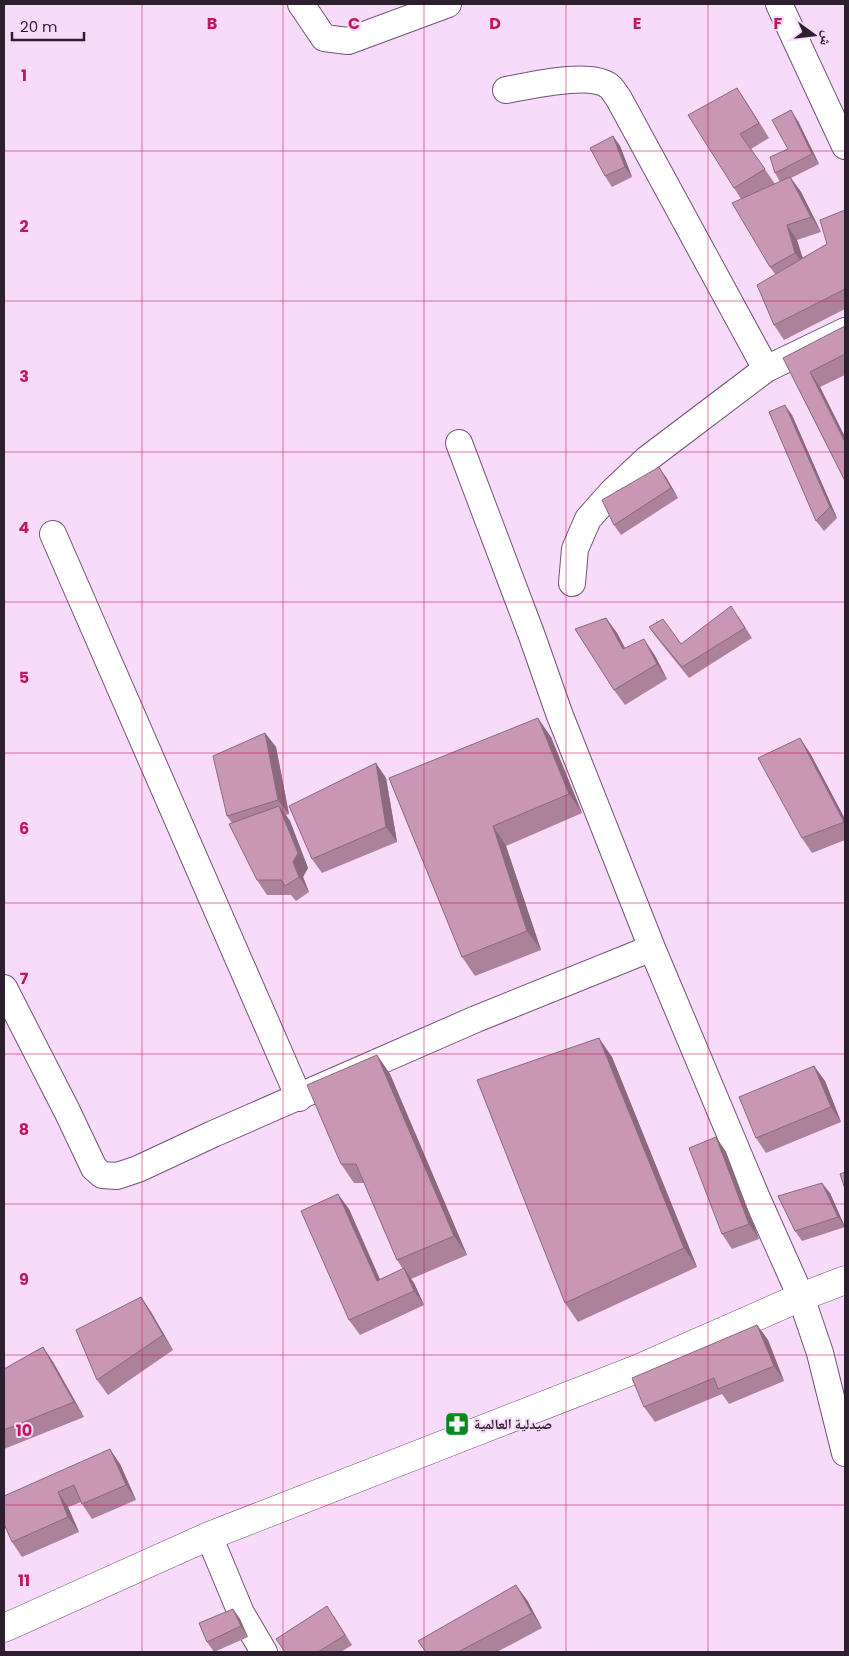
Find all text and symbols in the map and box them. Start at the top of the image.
scale bar [12,10,85,42]
north arrow [789,10,839,60]
text: B [207,12,217,35]
text: C [348,12,360,35]
text: D [489,12,501,35]
text: E [633,12,641,35]
text: F [774,12,783,35]
text: 20 m [20,16,58,37]
text: ش [815,29,838,48]
text: 1 [21,64,27,87]
text: 2 [19,215,29,238]
text: 3 [19,365,29,388]
text: 4 [19,516,30,539]
text: 5 [19,666,29,689]
text: 6 [19,817,29,840]
text: 7 [20,967,29,990]
text: 8 [19,1118,29,1141]
text: 9 [19,1268,29,1291]
pharmacy icon: صيدلية العالمية [444,1411,470,1437]
place label: صيدلية العالمية [474,1414,552,1434]
text: 10 [16,1419,32,1442]
text: 11 [18,1569,30,1592]

